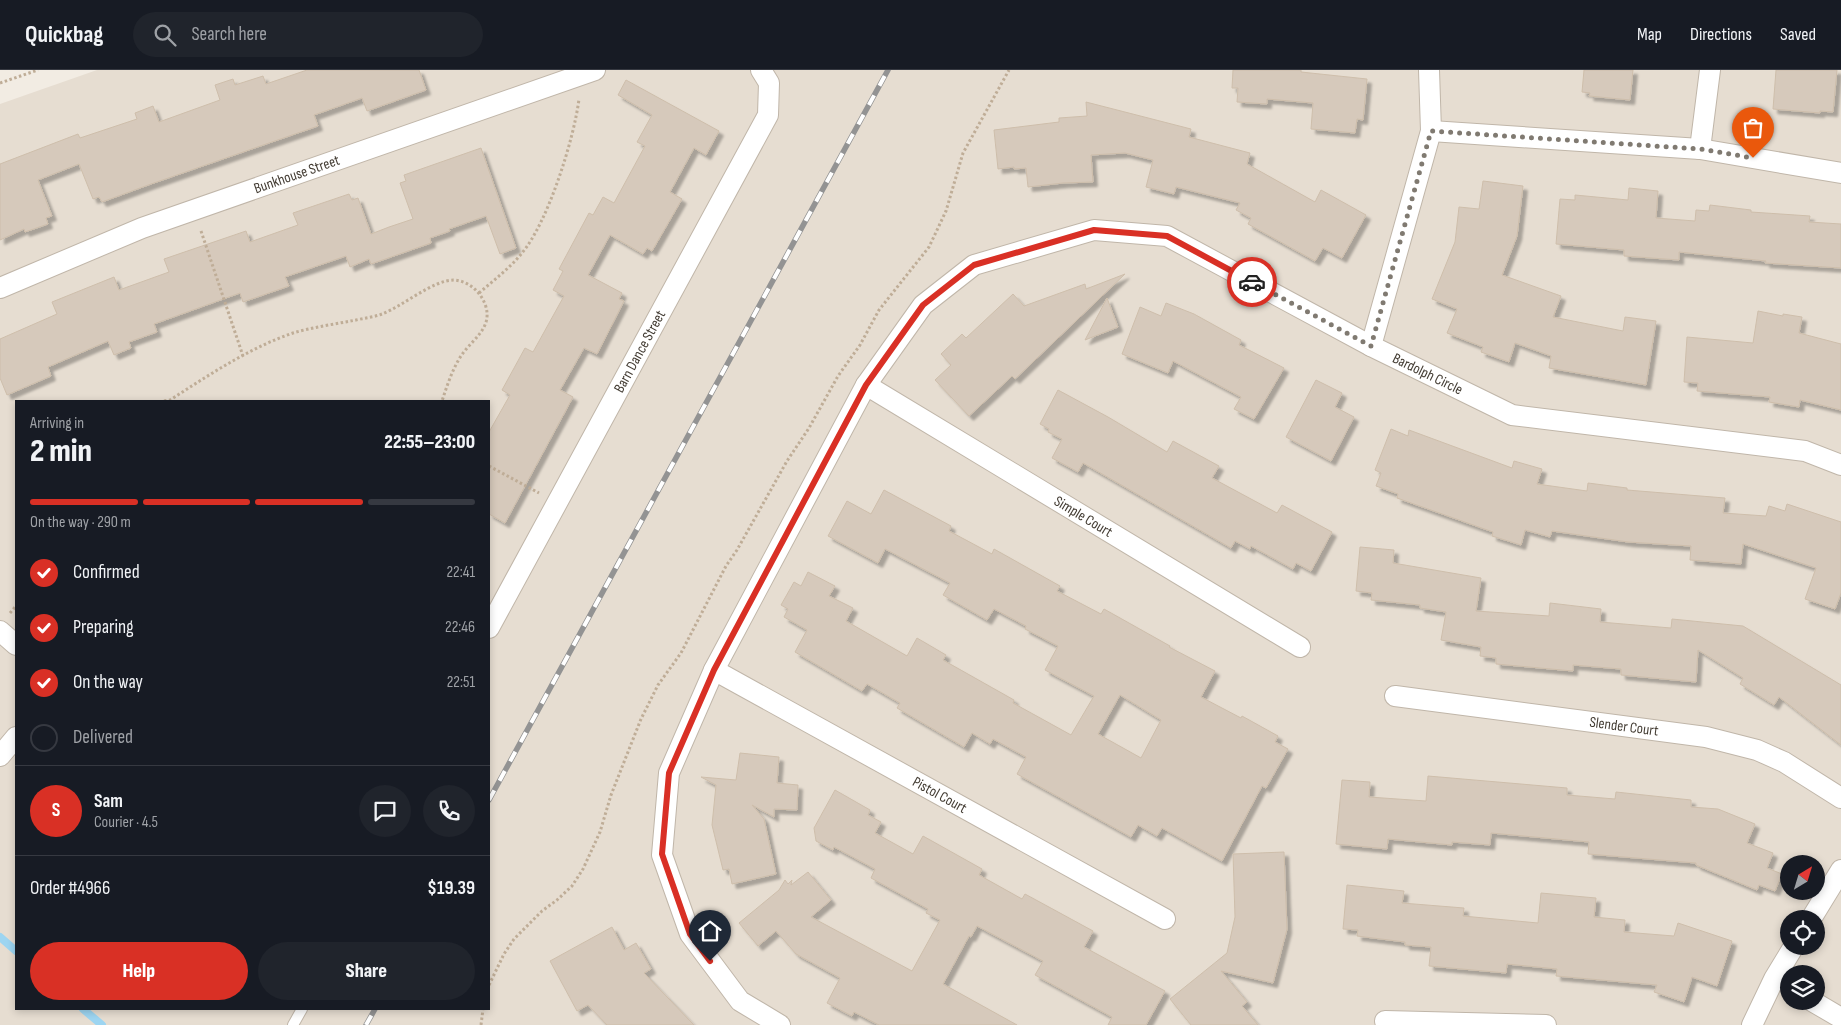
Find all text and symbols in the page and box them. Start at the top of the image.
search box [133,12,483,57]
text: Quickbag [25,20,103,49]
icon: search [151,21,179,49]
text: Search here [191,23,267,46]
text: Map [1637,24,1662,45]
text: Directions [1690,24,1752,45]
text: Saved [1780,24,1816,45]
pin [1732,107,1774,158]
icon: bag [1739,114,1767,142]
street label: Bunkhouse Street [251,150,343,198]
courier [1227,257,1277,307]
icon: car [1238,268,1266,296]
street label: Barn Dance Street [609,306,670,396]
street label: Bardolph Circle [1389,349,1466,399]
text: Arriving in [30,414,84,433]
text: 22:55–23:00 [384,431,475,454]
text: 2 min [30,432,92,471]
street label: Simple Court [1051,491,1117,541]
text: On the way · 290 m [30,513,131,532]
icon: check [30,559,58,587]
text: Confirmed [73,561,140,584]
text: 22:41 [446,563,475,582]
icon: check [30,614,58,642]
text: Preparing [73,616,134,639]
text: 22:46 [445,618,475,637]
icon: check [30,669,58,697]
text: On the way [73,671,143,694]
text: 22:51 [447,673,475,692]
street label: Slender Court [1588,712,1660,740]
text: Delivered [73,726,133,749]
street label: Pistol Court [909,772,971,818]
button: chat [359,785,411,837]
button: phone [423,785,475,837]
text: Sam [94,790,123,813]
text: S [52,799,60,822]
text: Courier · 4.5 [94,813,158,832]
north arrow [1780,855,1825,900]
map controls [1780,855,1825,1010]
text: Order #4966 [30,877,110,900]
text: $19.39 [427,877,475,900]
pin [689,910,731,961]
button: locate [1780,910,1825,955]
icon: home [696,917,724,945]
button: Help [30,942,248,1000]
button: Share [258,942,475,1000]
button: layers [1780,965,1825,1010]

